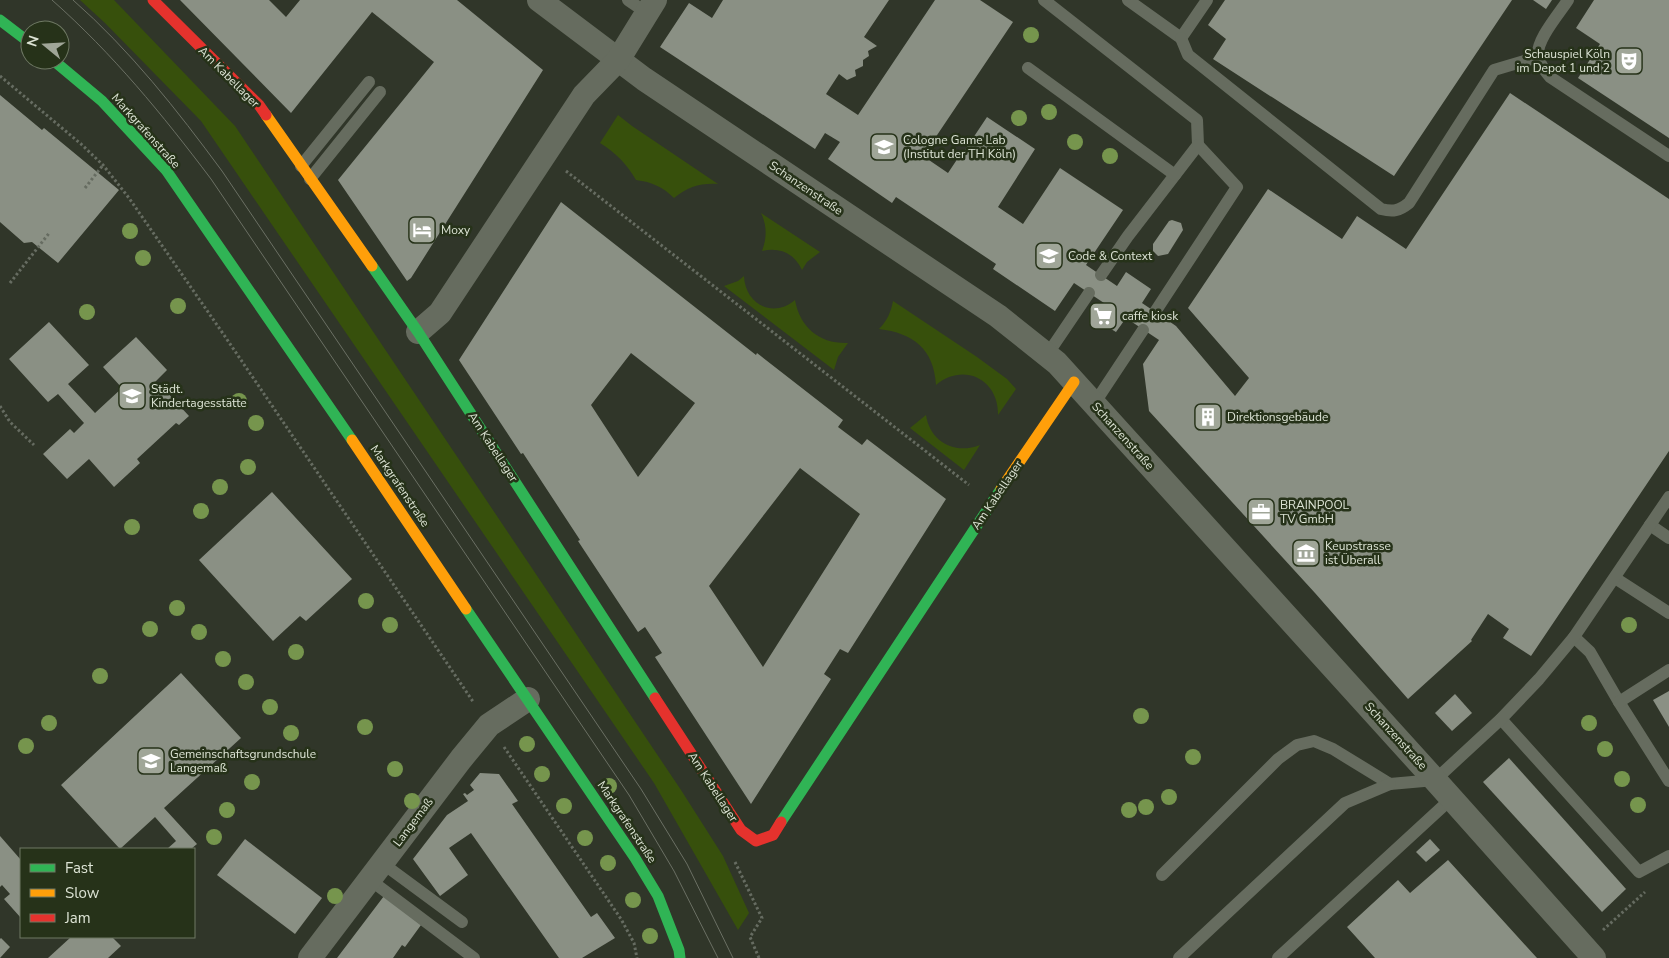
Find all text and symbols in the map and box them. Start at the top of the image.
north arrow [20,20,70,70]
text: N [22,33,44,49]
street label: Am Kabellager [195,43,264,112]
place label: Schauspiel Köln im Depot 1 und 2 [1517,46,1610,76]
theatre icon: Schauspiel Köln im Depot 1 und 2 [1614,46,1644,76]
street label: Markgrafenstraße [108,90,184,172]
school or university icon: Cologne Game Lab (Institut der TH Köln) [869,132,899,162]
place label: Cologne Game Lab (Institut der TH Köln) [903,132,1016,162]
street label: Schanzenstraße [766,157,846,219]
hotel icon: Moxy [407,215,437,245]
place label: Moxy [441,222,471,238]
school or university icon: Code & Context [1034,241,1064,271]
place label: Code & Context [1068,248,1153,264]
supermarket icon: caffe kiosk [1088,301,1118,331]
place label: caffe kiosk [1122,308,1179,324]
school or university icon: Städt. Kindertagesstätte [117,381,147,411]
place label: Städt. Kindertagesstätte [151,381,247,411]
street label: Schanzenstraße [1088,399,1158,473]
building icon: Direktionsgebäude [1193,402,1223,432]
street label: Am Kabellager [464,409,522,486]
place label: Direktionsgebäude [1227,409,1328,425]
street label: Markgrafenstraße [367,442,433,530]
street label: Am Kabellager [968,457,1027,533]
office icon: BRAINPOOL TV GmbH [1246,497,1276,527]
place label: BRAINPOOL TV GmbH [1280,497,1350,527]
museum icon: Keupstrasse ist Überall [1291,538,1321,568]
place label: Keupstrasse ist Überall [1325,538,1391,568]
street label: Schanzenstraße [1361,699,1431,773]
school or university icon: Gemeinschaftsgrundschule Langemaß [136,746,166,776]
place label: Gemeinschaftsgrundschule Langemaß [170,746,316,776]
street label: Am Kabellager [684,749,742,826]
street label: Markgrafenstraße [594,778,660,866]
street label: Langemaß [389,794,437,850]
legend [20,848,195,938]
text: Fast [65,858,94,878]
text: Slow [65,883,100,903]
text: Jam [64,908,91,928]

